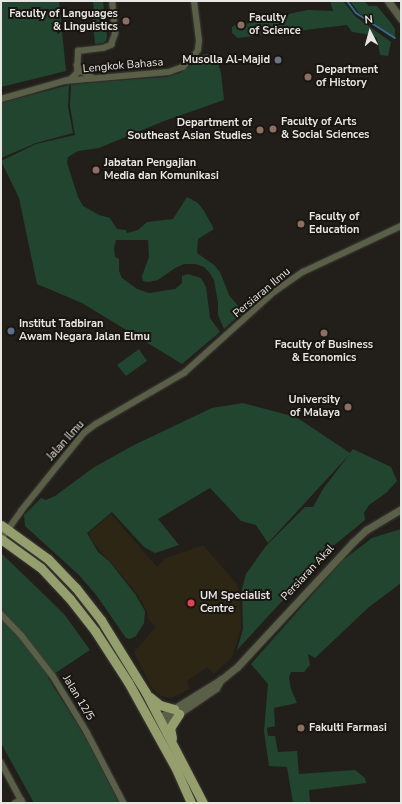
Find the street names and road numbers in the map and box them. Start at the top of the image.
street label: Lengkok Bahasa [82,56,164,76]
street label: Persiaran Ilmu [231,265,293,321]
street label: Jalan Ilmu [45,418,87,464]
street label: Persiaran Akal [279,542,337,604]
street label: Jalan 12/5 [59,673,97,723]

